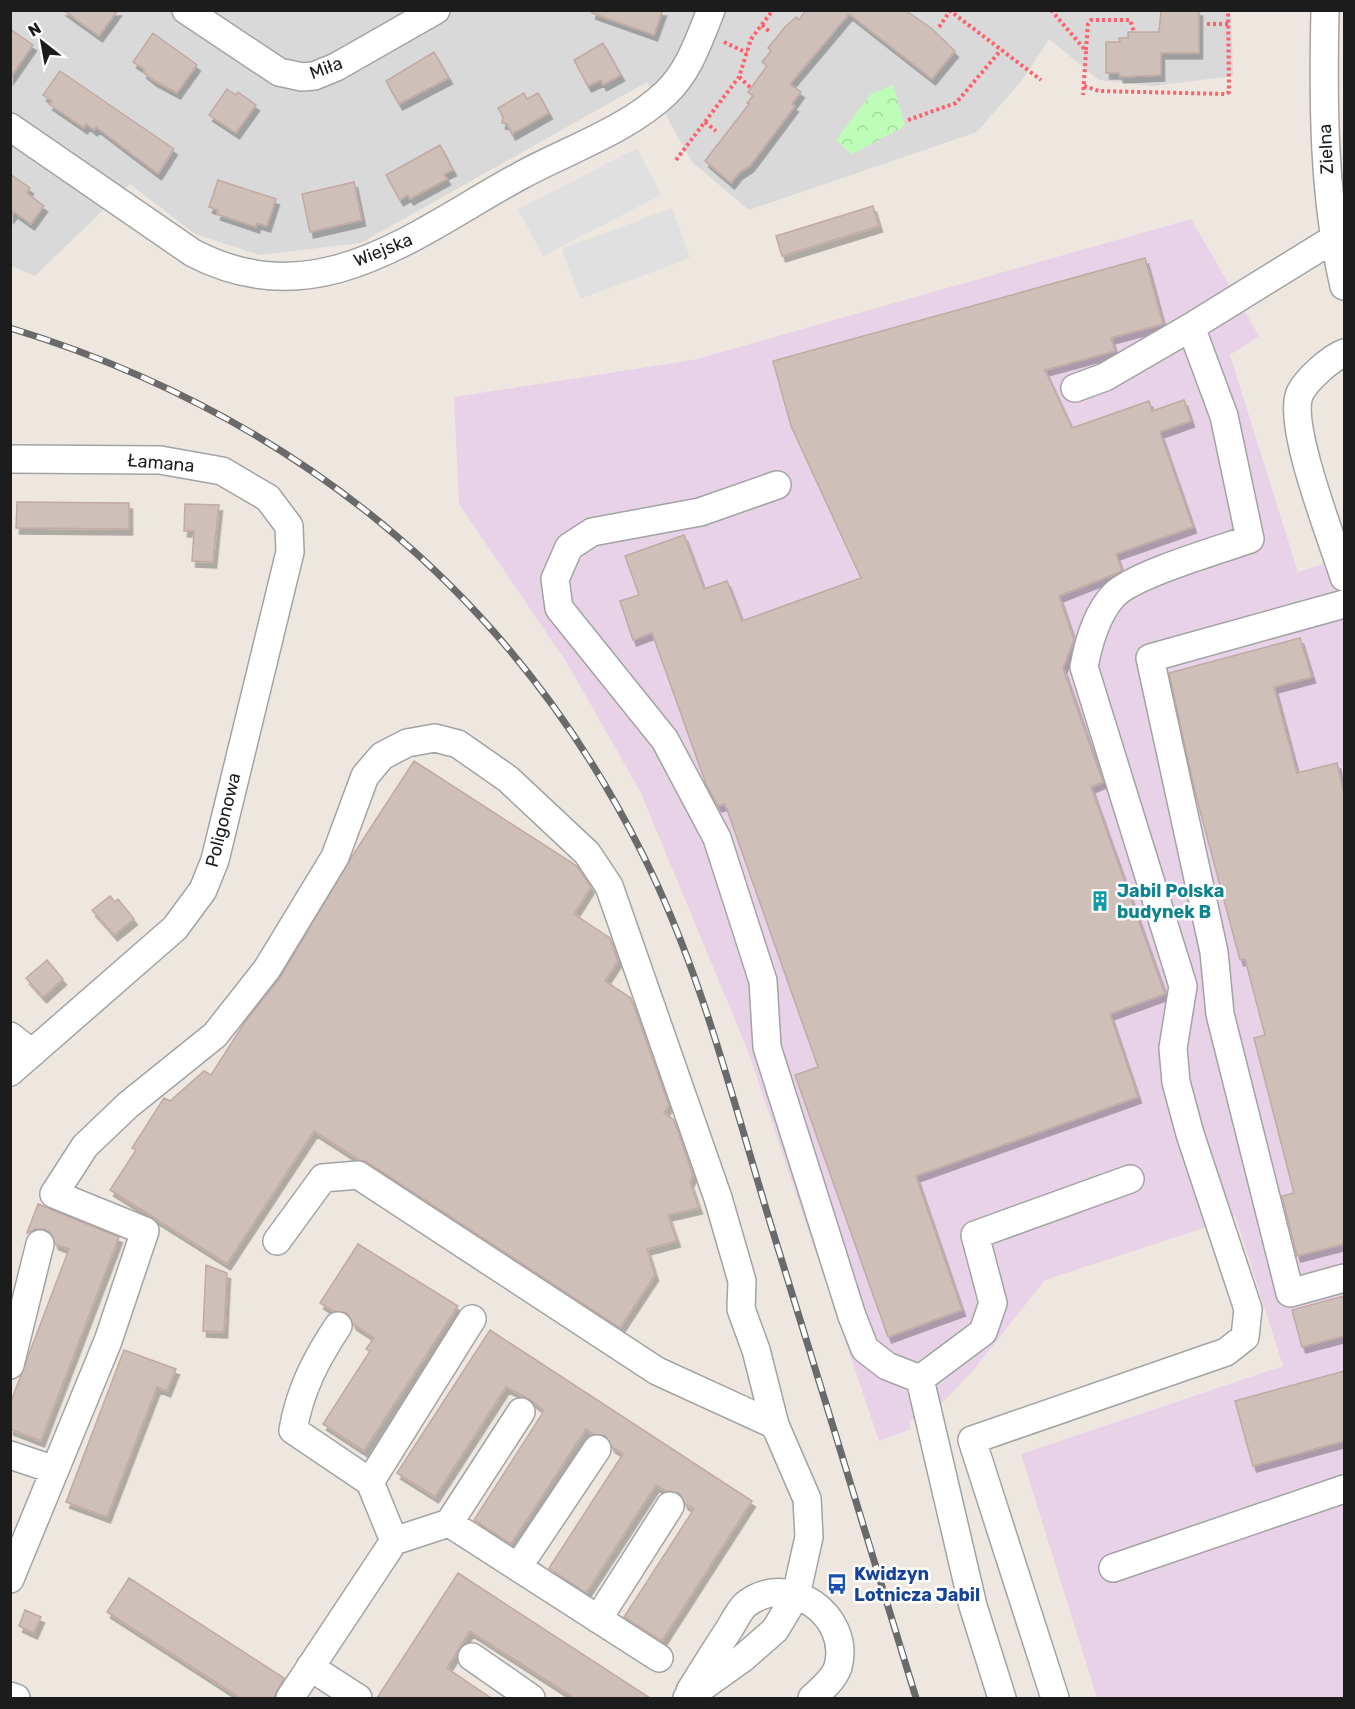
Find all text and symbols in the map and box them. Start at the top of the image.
north arrow [12,12,72,72]
text: N [25,18,44,41]
street label: Miła [306,52,346,84]
street label: Zielna [1314,123,1338,175]
street label: Wiejska [350,228,416,272]
street label: Łamana [127,449,195,477]
street label: Poligonowa [201,770,245,870]
place label: Jabil Polska budynek B [1117,880,1224,923]
building icon: Jabil Polska budynek B [1088,889,1112,913]
place label: Kwidzyn Lotnicza Jabil [854,1563,980,1606]
bus stop icon: Kwidzyn Lotnicza Jabil [825,1572,849,1596]

